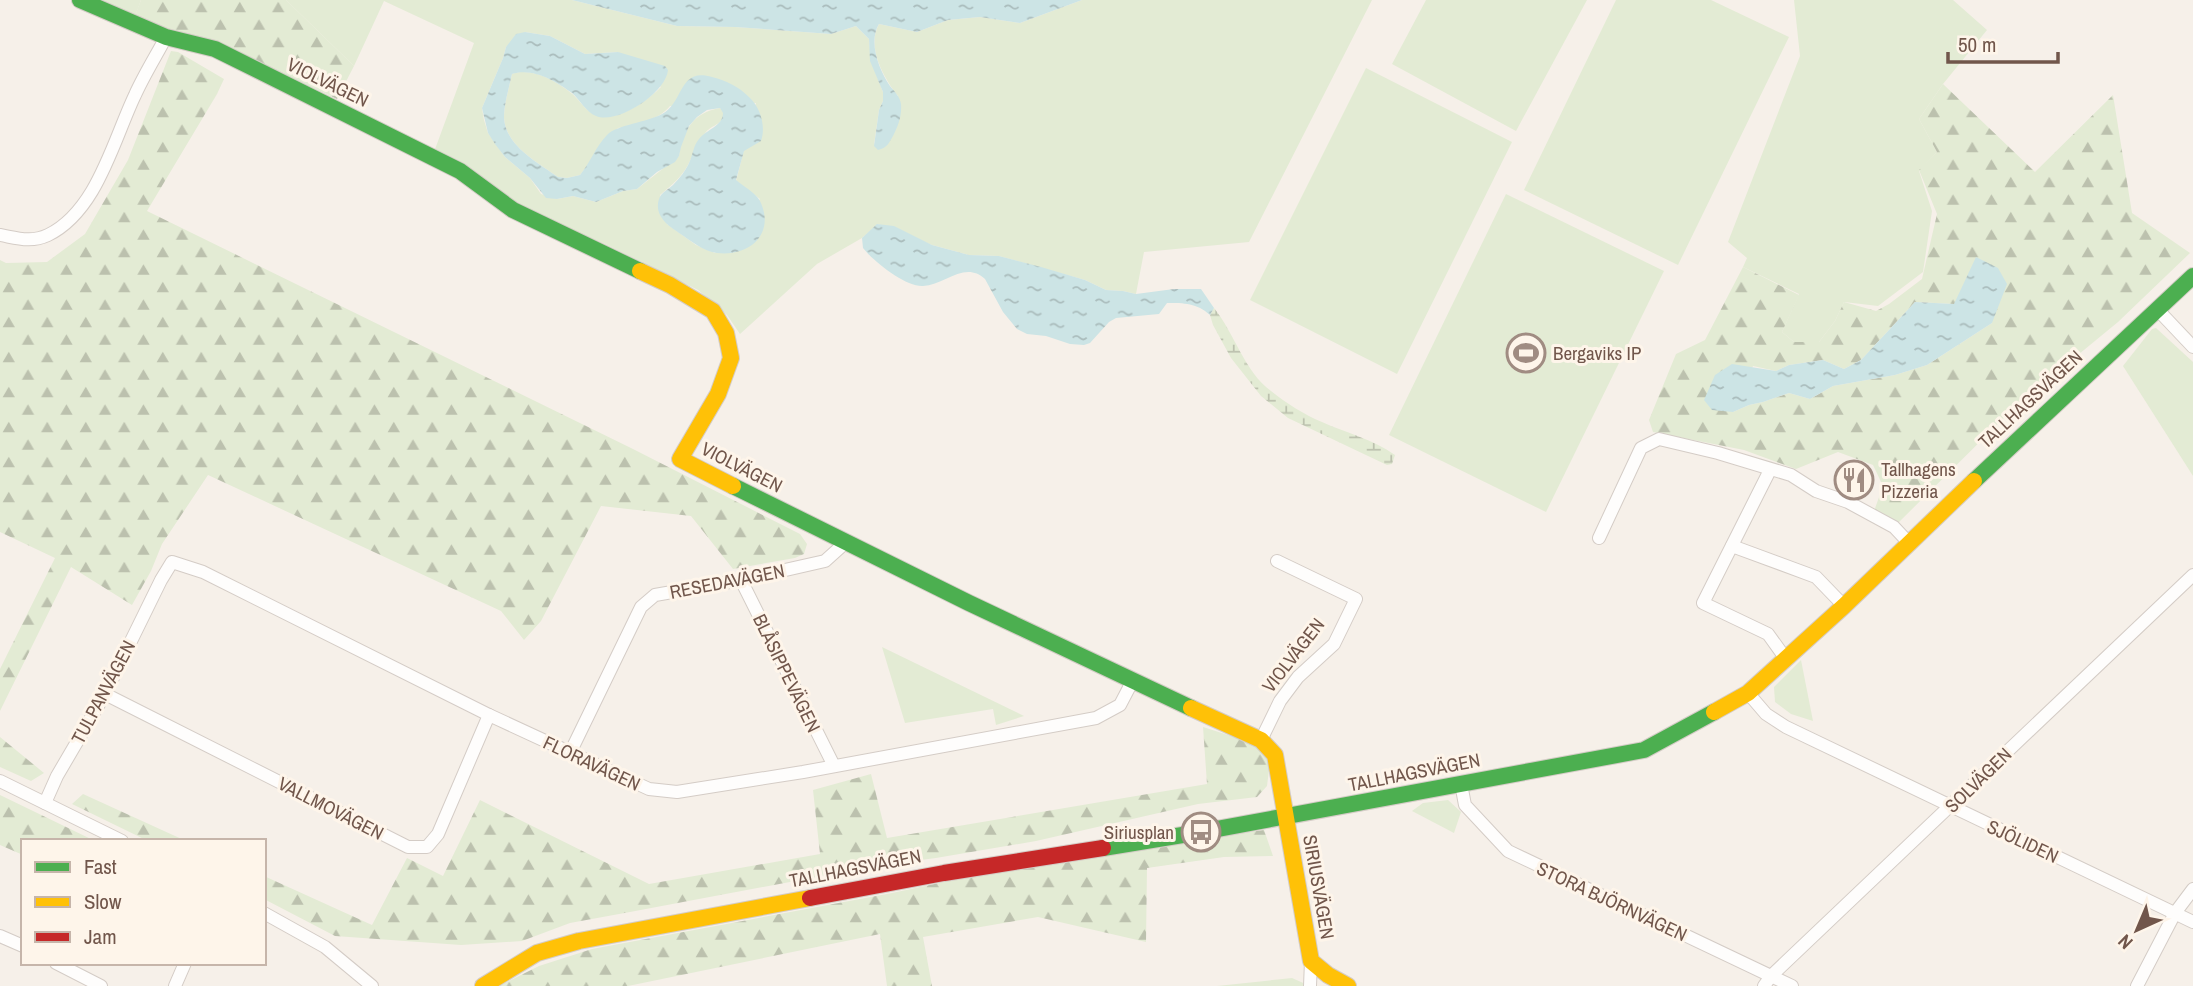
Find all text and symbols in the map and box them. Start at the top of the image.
scale bar [1948,21,2058,65]
text: 50 m [1958,30,1996,59]
street label: VIOLVÄGEN [283,51,373,113]
sports icon: Bergaviks IP [1505,332,1547,374]
place label: Bergaviks IP [1553,340,1641,366]
street label: TALLHAGSVÄGEN [1972,344,2088,454]
street label: VIOLVÄGEN [697,435,787,499]
place label: Tallhagens Pizzeria [1881,456,1956,504]
restaurant icon: Tallhagens Pizzeria [1833,459,1875,501]
street label: RESEDAVÄGEN [667,557,787,605]
street label: BLÅSIPPEVÄGEN [747,609,827,737]
street label: VIOLVÄGEN [1256,612,1330,698]
street label: TULPANVÄGEN [65,636,141,748]
street label: FLORAVÄGEN [539,729,645,797]
street label: SOLVÄGEN [1939,742,2017,818]
street label: TALLHAGSVÄGEN [1346,746,1482,798]
street label: VALLMOVÄGEN [274,770,388,846]
bus stop icon: Siriusplan [1180,811,1222,853]
street label: SJÖLIDEN [1983,813,2063,869]
place label: Siriusplan [1104,819,1174,845]
street label: SIRIUSVÄGEN [1297,833,1341,941]
legend [21,839,266,965]
street label: TALLHAGSVÄGEN [787,842,923,894]
text: Fast [84,852,117,881]
street label: STORA BJÖRNVÄGEN [1533,855,1691,947]
text: Slow [84,887,122,916]
north arrow [2102,895,2172,965]
text: Jam [84,922,117,951]
text: N [2112,929,2138,955]

